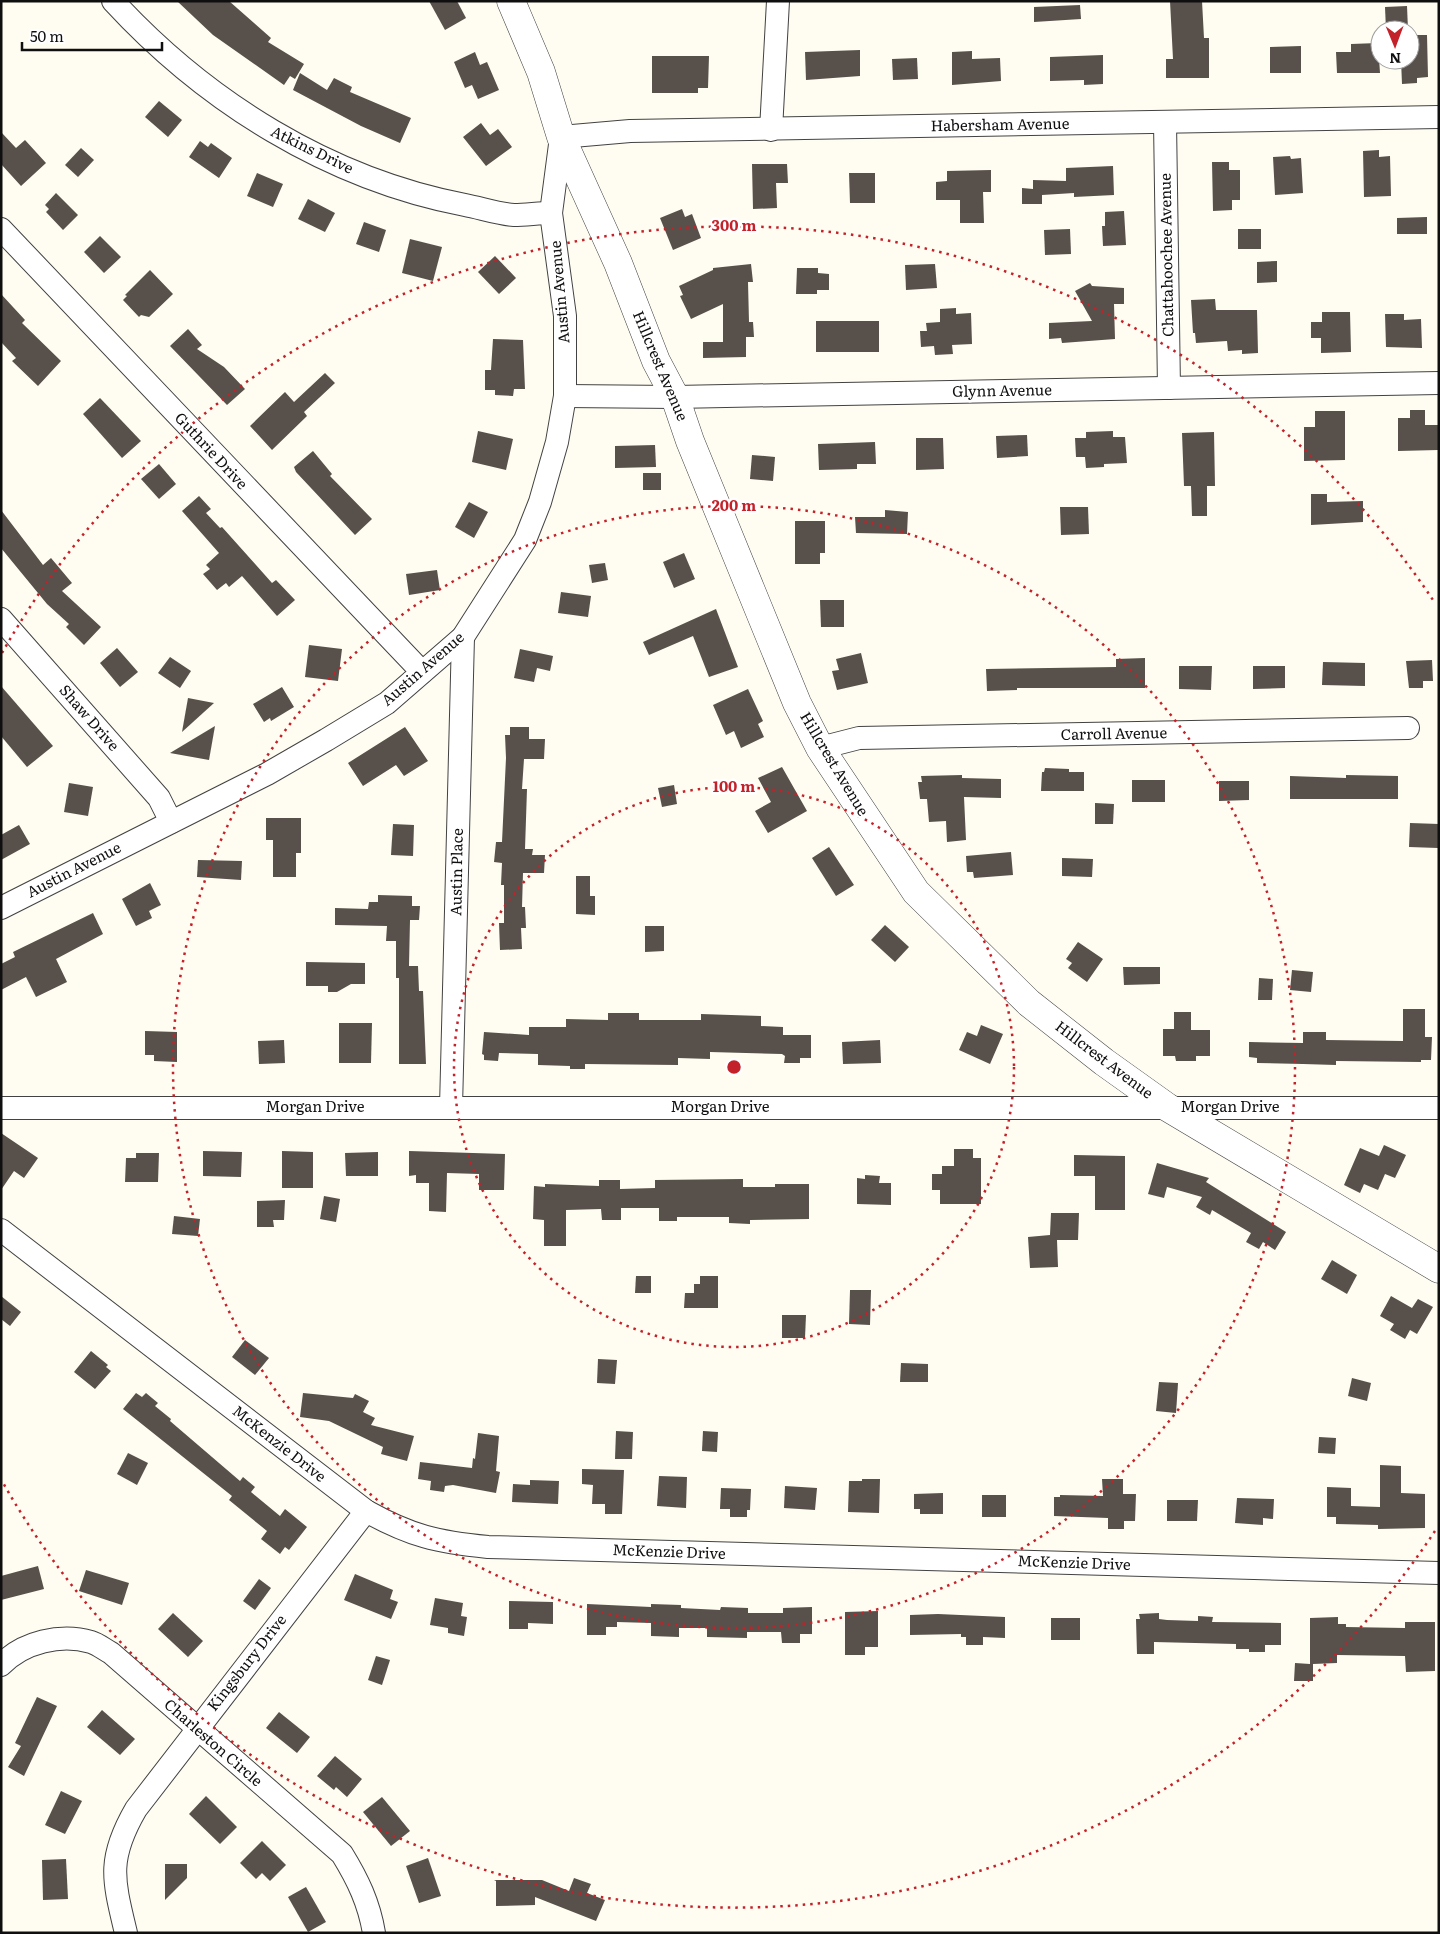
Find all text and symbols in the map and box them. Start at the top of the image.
scale bar [22,20,162,52]
north arrow [1370,20,1420,70]
text: 50 m [30,24,64,47]
text: N [1389,49,1401,69]
street label: Habersham Avenue [930,111,1070,136]
street label: Atkins Drive [267,119,358,179]
street label: Chattahoochee Avenue [1153,173,1178,337]
text: 300 m [712,213,756,236]
street label: Austin Avenue [543,240,574,345]
street label: Hillcrest Avenue [628,307,695,424]
street label: Glynn Avenue [952,377,1052,402]
street label: Guthrie Drive [170,406,254,494]
text: 200 m [712,493,756,516]
street label: Austin Avenue [376,625,469,710]
street label: Shaw Drive [55,679,126,756]
street label: Hillcrest Avenue [795,707,876,820]
street label: Carroll Avenue [1060,720,1168,745]
text: 100 m [713,774,755,797]
street label: Austin Place [443,828,468,916]
street label: Austin Avenue [22,835,125,902]
street label: Hillcrest Avenue [1051,1014,1159,1104]
centre of rings [725,1058,743,1076]
street label: Morgan Drive [266,1094,365,1117]
street label: Morgan Drive [671,1094,770,1117]
street label: Morgan Drive [1181,1094,1280,1117]
street label: McKenzie Drive [228,1399,332,1487]
street label: McKenzie Drive [612,1537,726,1564]
street label: McKenzie Drive [1017,1548,1131,1575]
street label: Kingsbury Drive [201,1609,291,1715]
street label: Charleston Circle [160,1692,269,1791]

